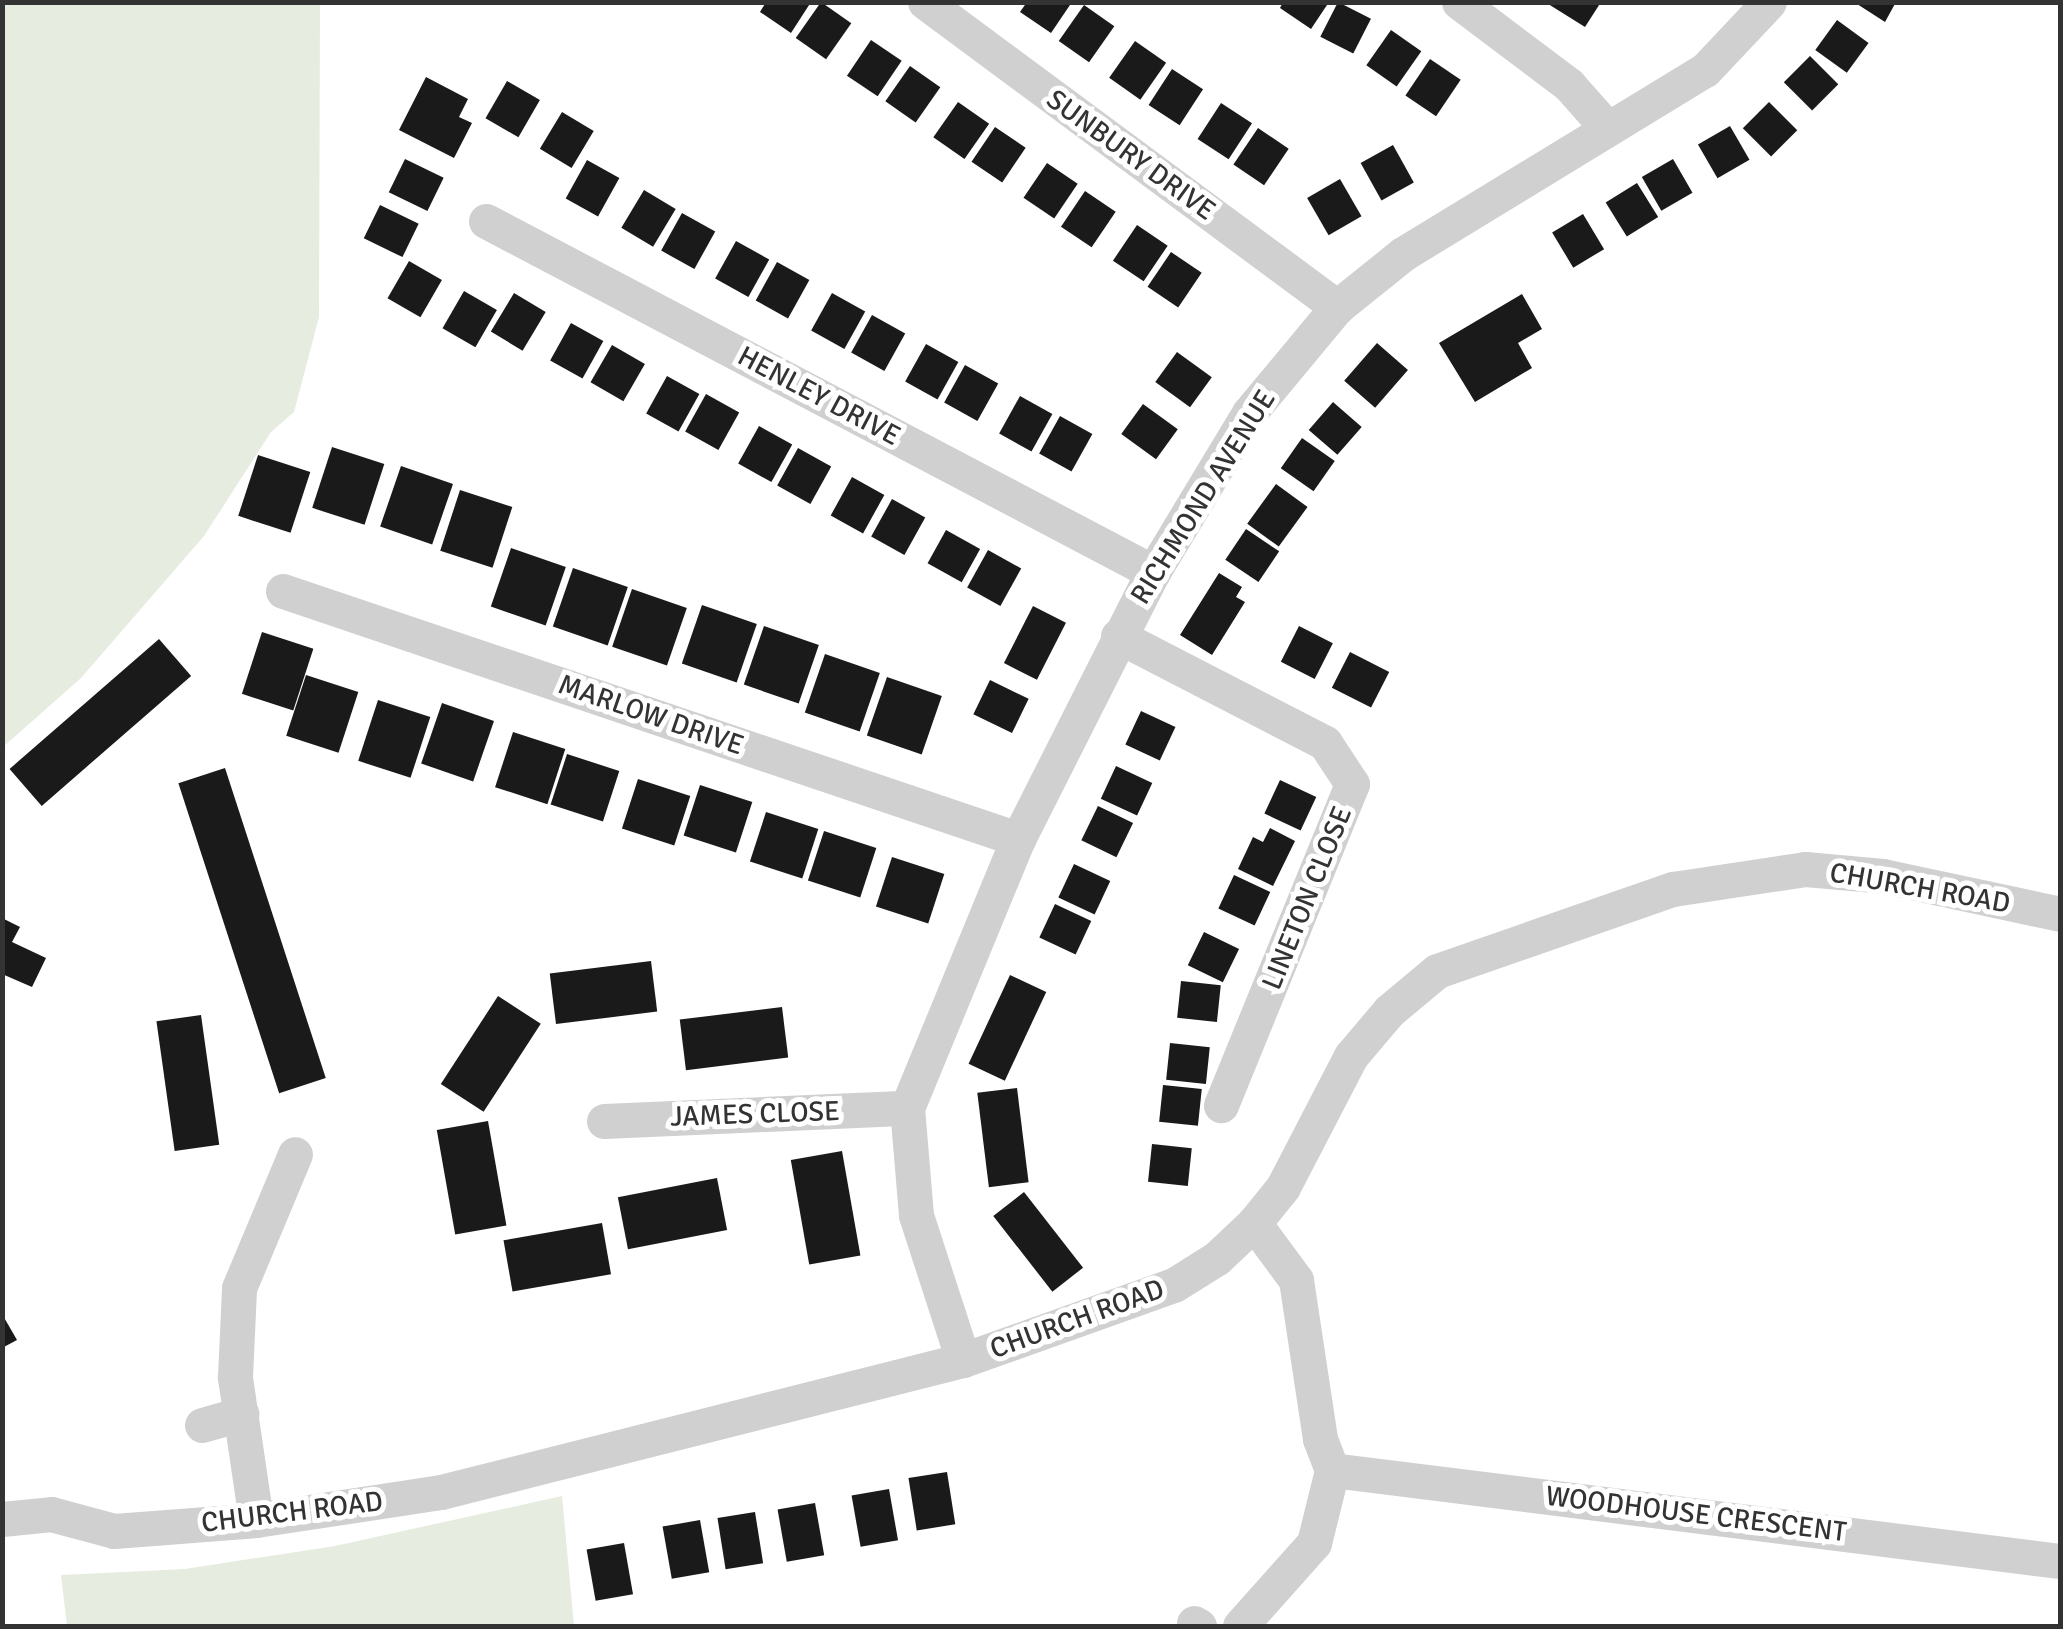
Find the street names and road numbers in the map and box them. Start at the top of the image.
street label: SUNBURY DRIVE [1040,82,1222,228]
street label: HENLEY DRIVE [732,339,906,453]
street label: RICHMOND AVENUE [1123,384,1283,610]
street label: MARLOW DRIVE [554,668,748,762]
street label: LINETON CLOSE [1255,801,1359,995]
street label: CHURCH ROAD [1827,856,2013,920]
street label: JAMES CLOSE [670,1094,840,1134]
street label: CHURCH ROAD [985,1272,1169,1366]
street label: WOODHOUSE CRESCENT [1544,1479,1848,1549]
street label: CHURCH ROAD [199,1484,385,1540]

